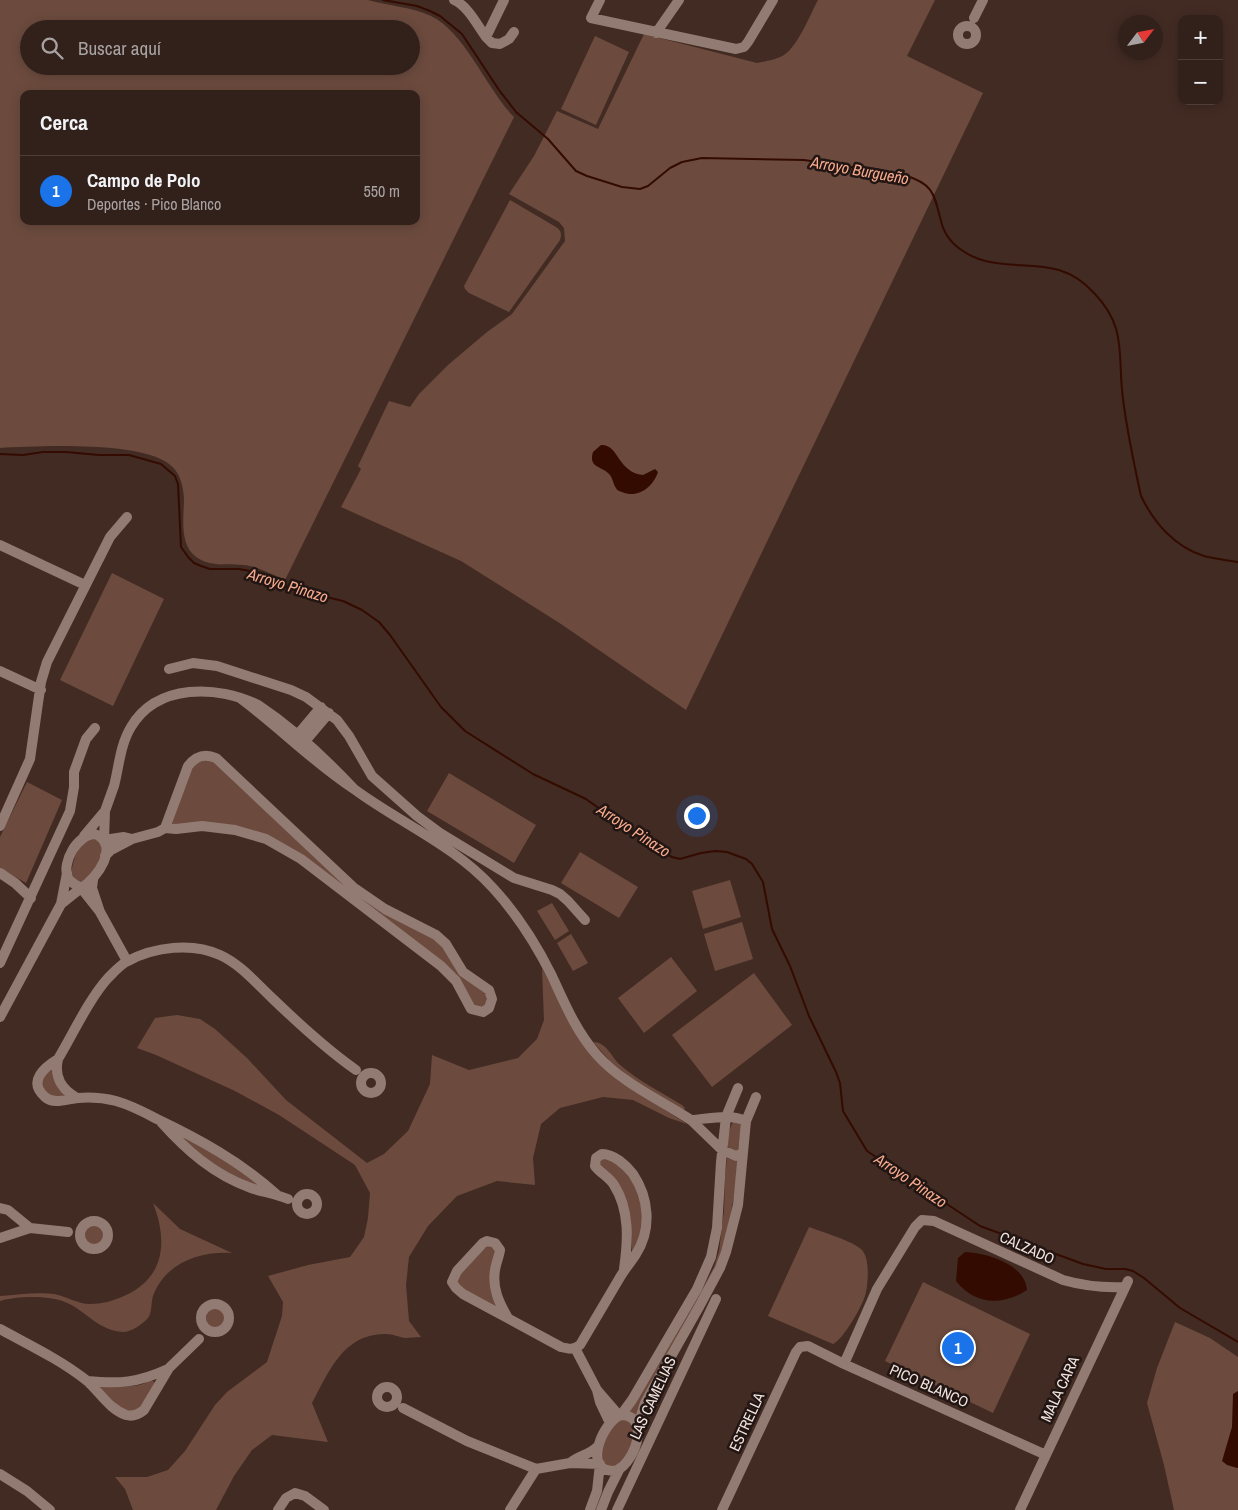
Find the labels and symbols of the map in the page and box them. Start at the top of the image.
north arrow [1118,15,1163,60]
water label: Arroyo Burgueño [808,150,911,189]
water label: Arroyo Pinazo [244,562,331,608]
water label: Arroyo Pinazo [592,798,675,862]
your location [684,803,710,829]
water label: Arroyo Pinazo [870,1147,952,1212]
street label: CALZADO [996,1226,1058,1269]
pin: 1 [942,1329,974,1367]
street label: MALA CARA [1035,1352,1084,1425]
street label: LAS CAMELIAS [624,1353,681,1443]
street label: PICO BLANCO [887,1359,972,1412]
street label: ESTRELLA [724,1388,770,1455]

